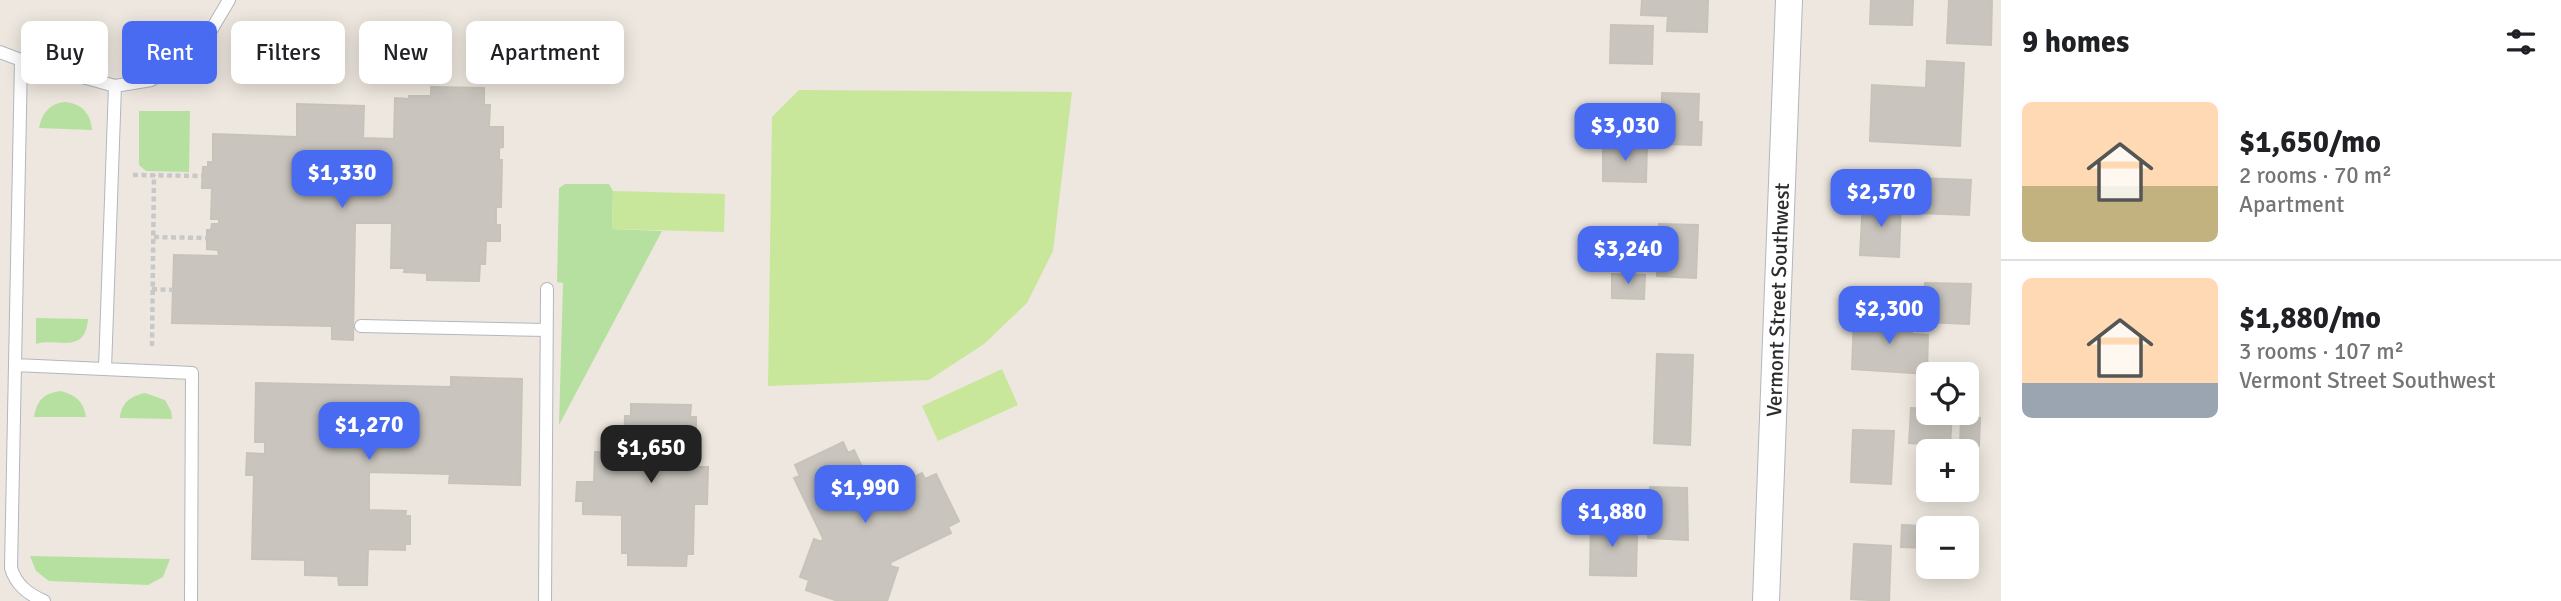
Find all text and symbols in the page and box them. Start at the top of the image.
chip: Buy [21,21,108,84]
chip: Rent [122,21,217,84]
chip: Filters [231,21,345,84]
chip: New [359,21,452,84]
chip: Apartment [466,21,624,84]
icon: filters [2502,23,2540,61]
text: 9 homes [2022,24,2129,61]
pin: $3,030 [1568,104,1682,163]
text: $3,030 [1591,111,1659,140]
text: $1,650/mo [2239,124,2381,161]
icon: home [2078,130,2162,214]
pin: $1,330 [285,150,399,210]
text: $1,330 [308,158,376,187]
text: 2 rooms · 70 m² [2239,161,2392,190]
pin: $2,570 [1824,170,1938,229]
text: $2,570 [1847,177,1915,206]
street label: Vermont Street Southwest [1761,183,1795,417]
text: Apartment [2239,190,2344,219]
pin: $3,240 [1571,226,1685,286]
text: $3,240 [1594,234,1662,263]
pin: $2,300 [1832,286,1946,346]
text: $2,300 [1855,294,1923,323]
text: $1,880/mo [2239,300,2381,337]
icon: home [2078,306,2162,390]
text: 3 rooms · 107 m² [2239,337,2404,366]
map controls [1916,362,1979,579]
button: locate [1916,362,1979,425]
text: Vermont Street Southwest [2239,366,2495,395]
pin: $1,270 [312,402,426,462]
text: $1,270 [335,410,403,439]
pin: $1,650 [594,426,708,485]
text: $1,650 [617,433,685,462]
button: + [1916,439,1979,502]
pin: $1,990 [808,466,922,525]
text: $1,990 [831,473,899,502]
pin: $1,880 [1555,490,1669,549]
text: $1,880 [1578,497,1646,526]
button: − [1916,516,1979,579]

